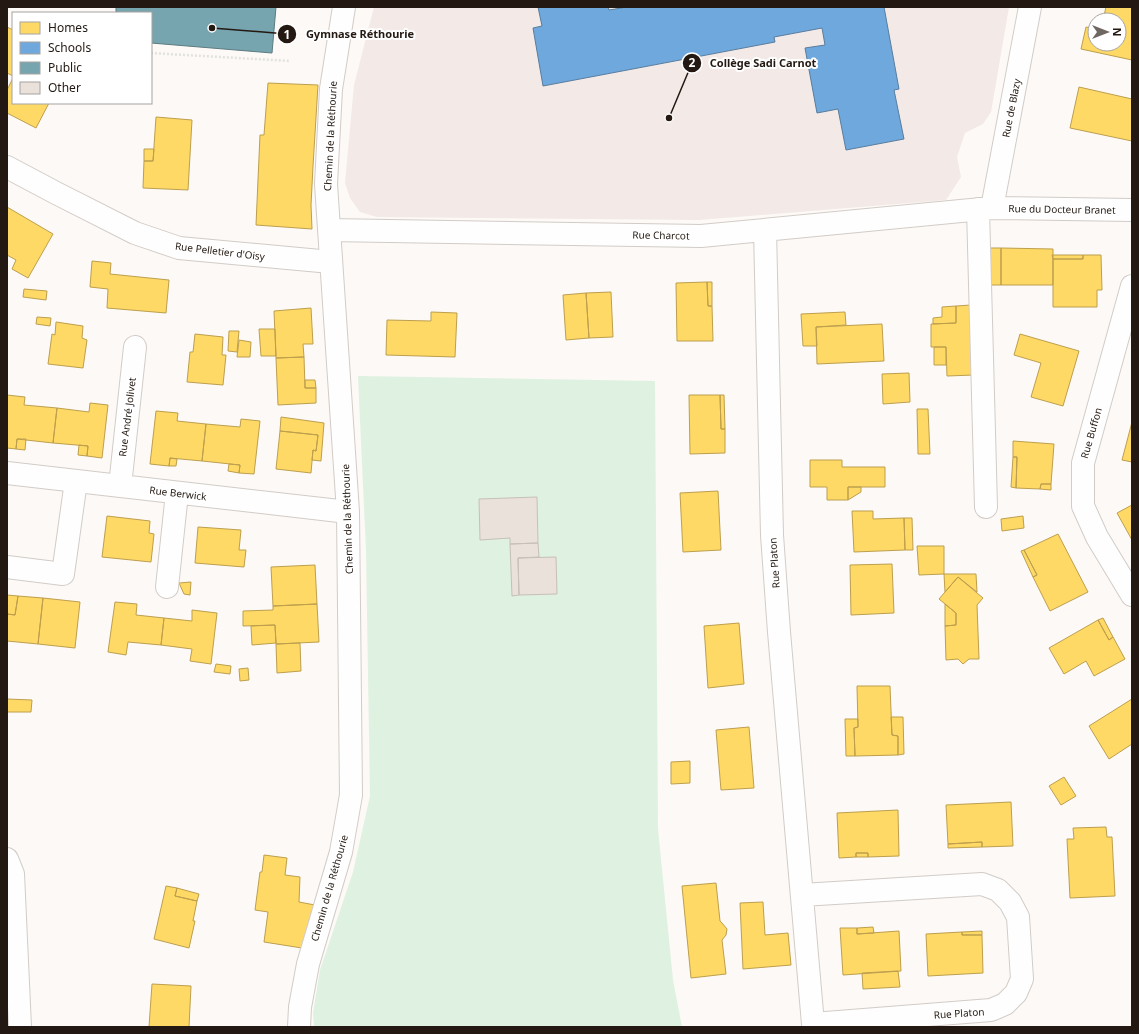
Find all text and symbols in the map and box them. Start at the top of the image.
legend [12,12,152,104]
north arrow [1087,12,1127,52]
text: Homes [48,19,88,36]
callout: Gymnase Réthourie [277,23,422,46]
text: 1 [284,26,290,43]
text: Gymnase Réthourie [306,26,415,41]
text: N [1110,28,1125,36]
text: Schools [48,39,91,56]
callout: Collège Sadi Carnot [682,52,824,75]
text: 2 [689,54,696,71]
text: Collège Sadi Carnot [710,55,817,70]
text: Public [48,59,82,76]
street label: Rue de Blazy [998,77,1024,139]
text: Other [48,79,81,96]
street label: Chemin de la Réthourie [320,80,340,191]
street label: Rue du Docteur Branet [1008,201,1116,217]
street label: Rue Charcot [632,228,690,243]
street label: Rue Pelletier d'Oisy [174,239,267,264]
street label: Rue André Jolivet [115,376,139,457]
street label: Rue Buffon [1077,406,1105,460]
street label: Chemin de la Réthourie [338,463,356,574]
street label: Rue Berwick [149,483,208,504]
street label: Rue Platon [765,537,783,589]
street label: Chemin de la Réthourie [307,833,351,943]
street label: Rue Platon [933,1004,985,1022]

